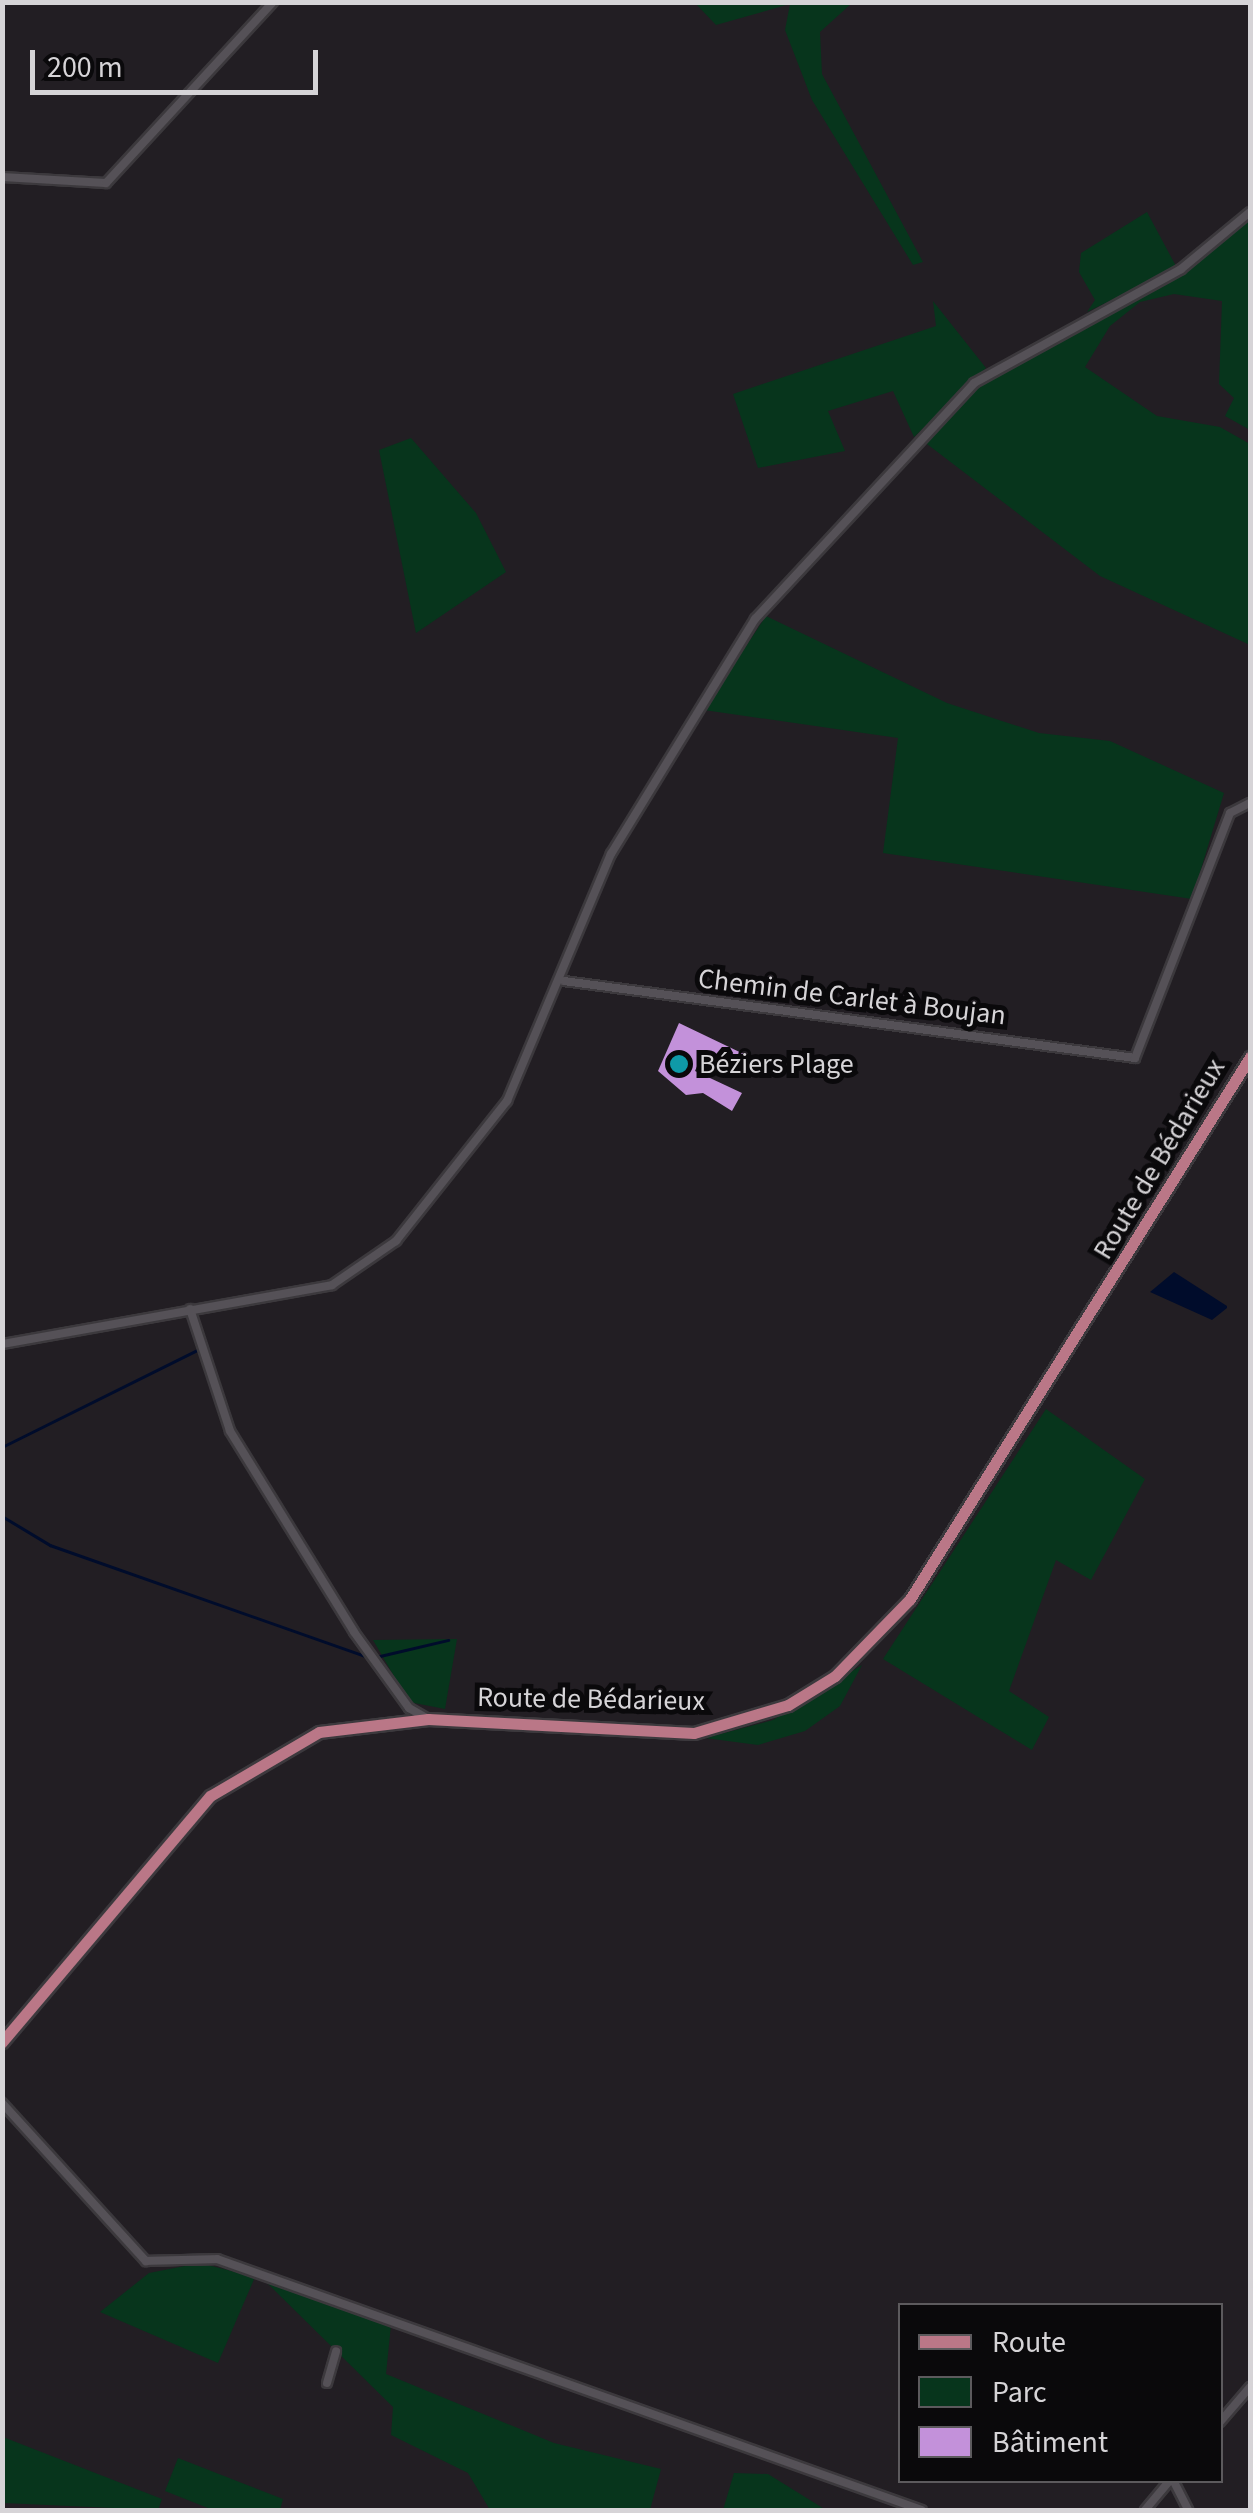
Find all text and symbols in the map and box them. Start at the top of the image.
scale bar [35,30,322,92]
text: 200 m [47,46,123,89]
street label: Chemin de Carlet à Boujan [696,961,1008,1033]
place label: Béziers Plage [699,1047,854,1081]
marker: Béziers Plage [668,1053,690,1075]
street label: Route de Bédarieux [1086,1053,1232,1265]
street label: Route de Bédarieux [477,1680,705,1718]
legend [898,2303,1223,2483]
text: Route [992,2321,1066,2364]
text: Parc [992,2371,1047,2414]
text: Bâtiment [992,2421,1108,2464]

